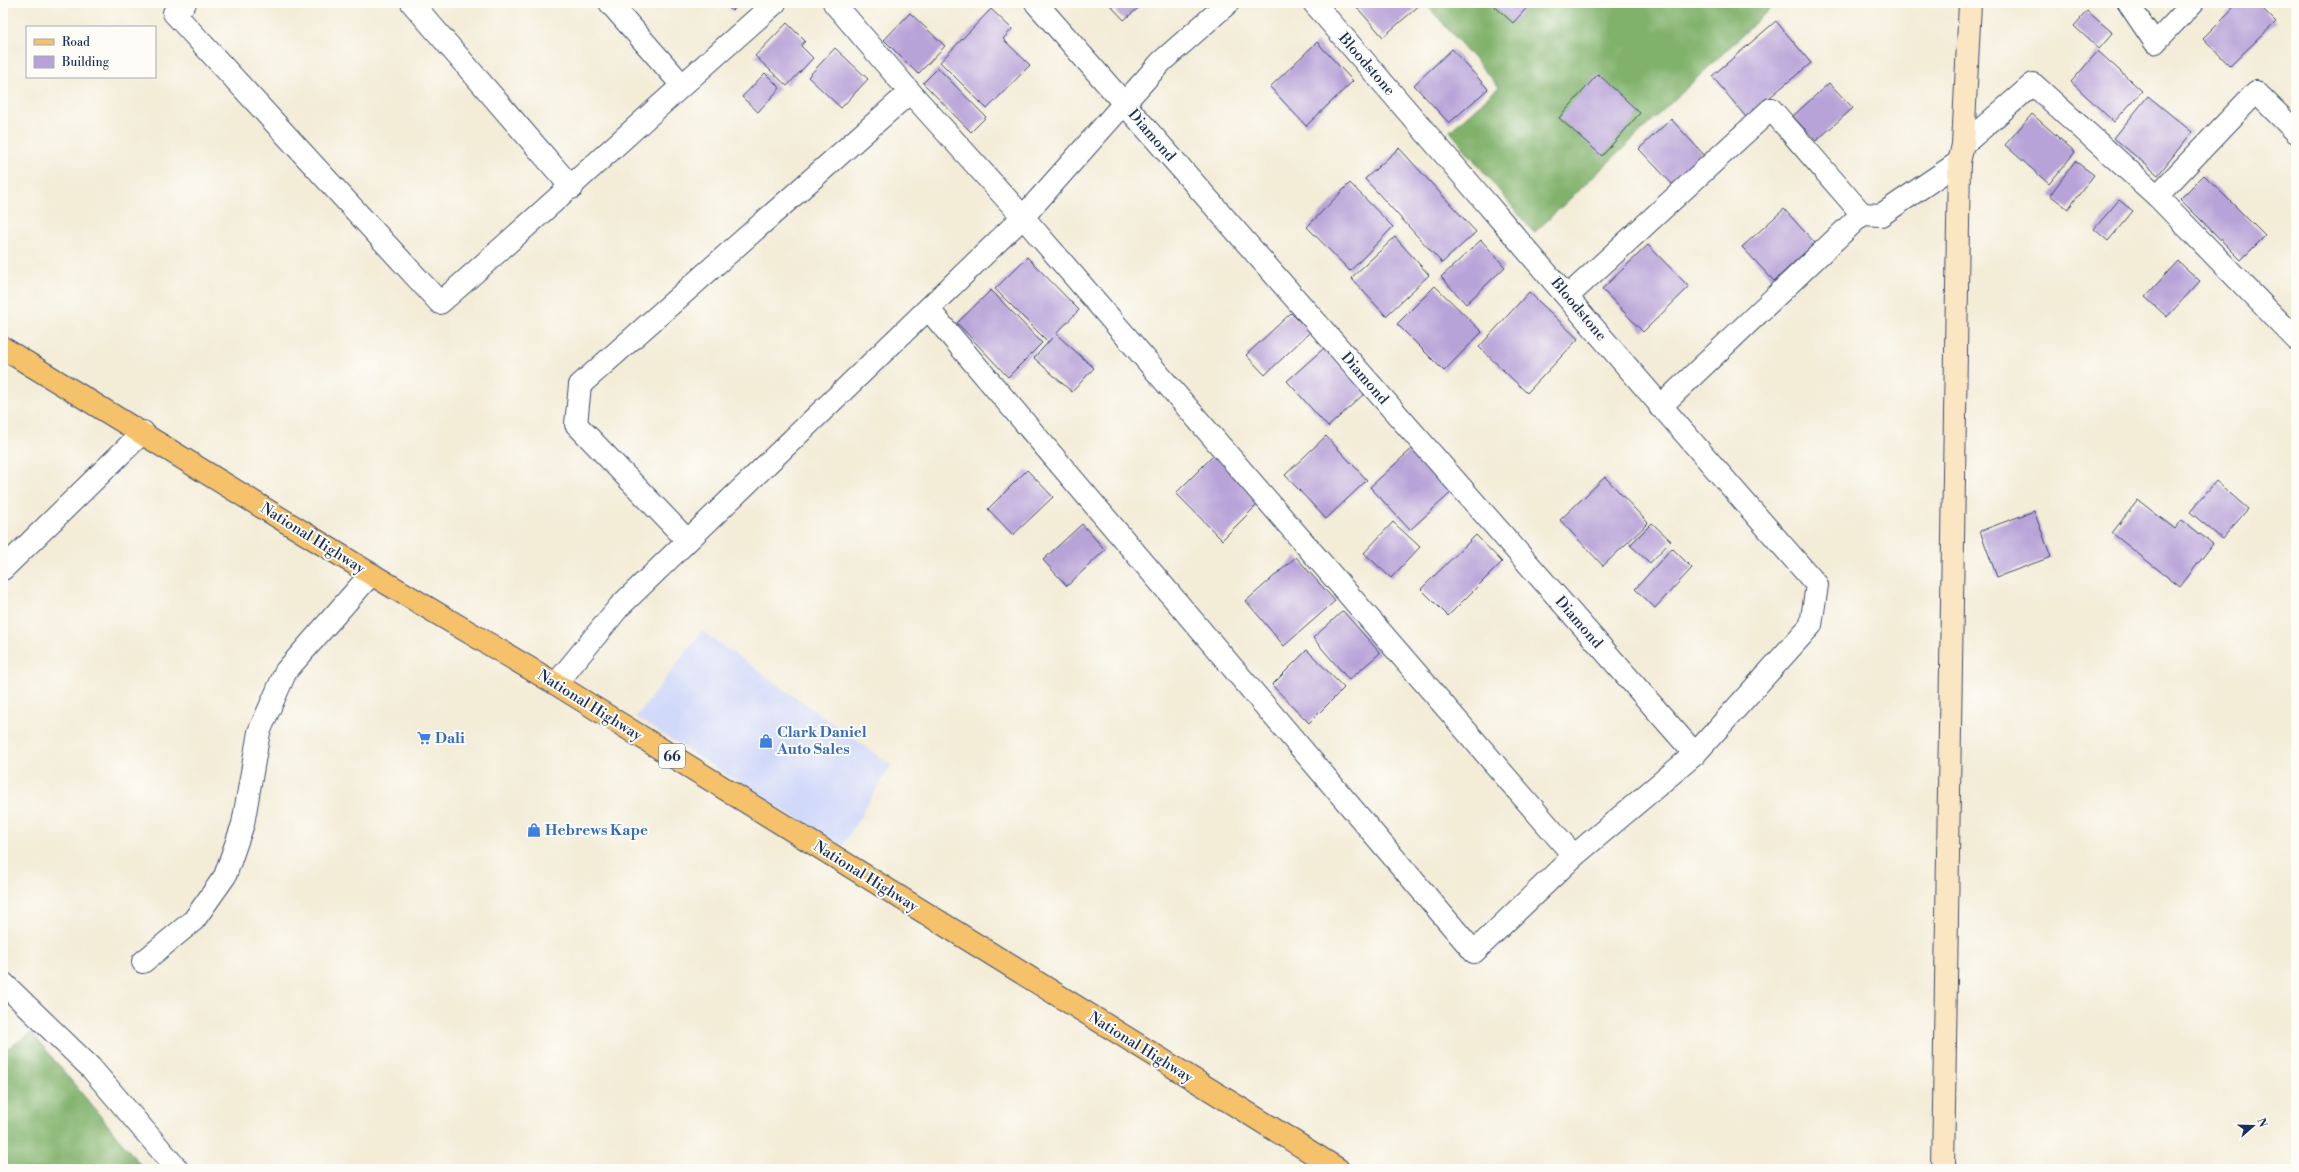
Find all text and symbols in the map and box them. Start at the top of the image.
legend [26,26,156,78]
street label: Bloodstone [1333,28,1399,100]
text: Road [62,35,90,50]
text: Building [61,55,110,70]
street label: Diamond [1124,105,1180,166]
street label: Bloodstone [1546,273,1611,345]
street label: Diamond [1337,348,1393,409]
street label: National Highway [257,499,369,579]
street label: Diamond [1551,592,1607,653]
street label: National Highway [534,666,646,746]
place label: Clark Daniel Auto Sales [776,723,867,759]
place label: Dali [435,729,465,748]
supermarket icon: Dali [416,730,432,746]
shop icon: Clark Daniel Auto Sales [758,733,774,749]
road number: 66 [659,744,685,768]
place label: Hebrews Kape [545,821,648,840]
shop icon: Hebrews Kape [526,822,542,838]
street label: National Highway [810,837,922,917]
street label: National Highway [1085,1008,1197,1088]
north arrow [2233,1106,2273,1146]
text: N [2253,1116,2270,1130]

